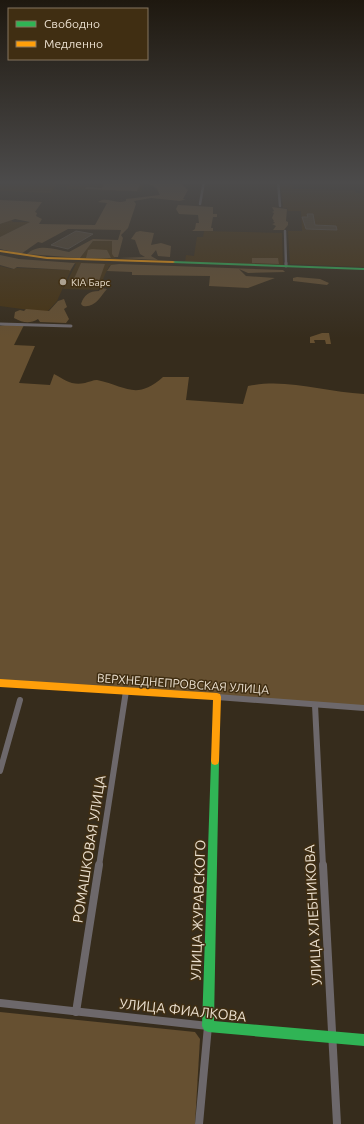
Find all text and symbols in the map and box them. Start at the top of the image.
legend [8,8,148,60]
text: Свободно [44,17,100,30]
text: Медленно [44,37,103,50]
marker: KIA Барс [58,277,68,287]
place label: KIA Барс [71,277,111,288]
street label: ВЕРХНЕДНЕПРОВСКАЯ УЛИЦА [97,671,270,696]
street label: РОМАШКОВАЯ УЛИЦА [69,774,109,924]
street label: УЛИЦА ЖУРАВСКОГО [188,839,208,981]
street label: УЛИЦА ХЛЕБНИКОВА [301,844,325,986]
street label: УЛИЦА ФИАЛКОВА [119,995,247,1025]

